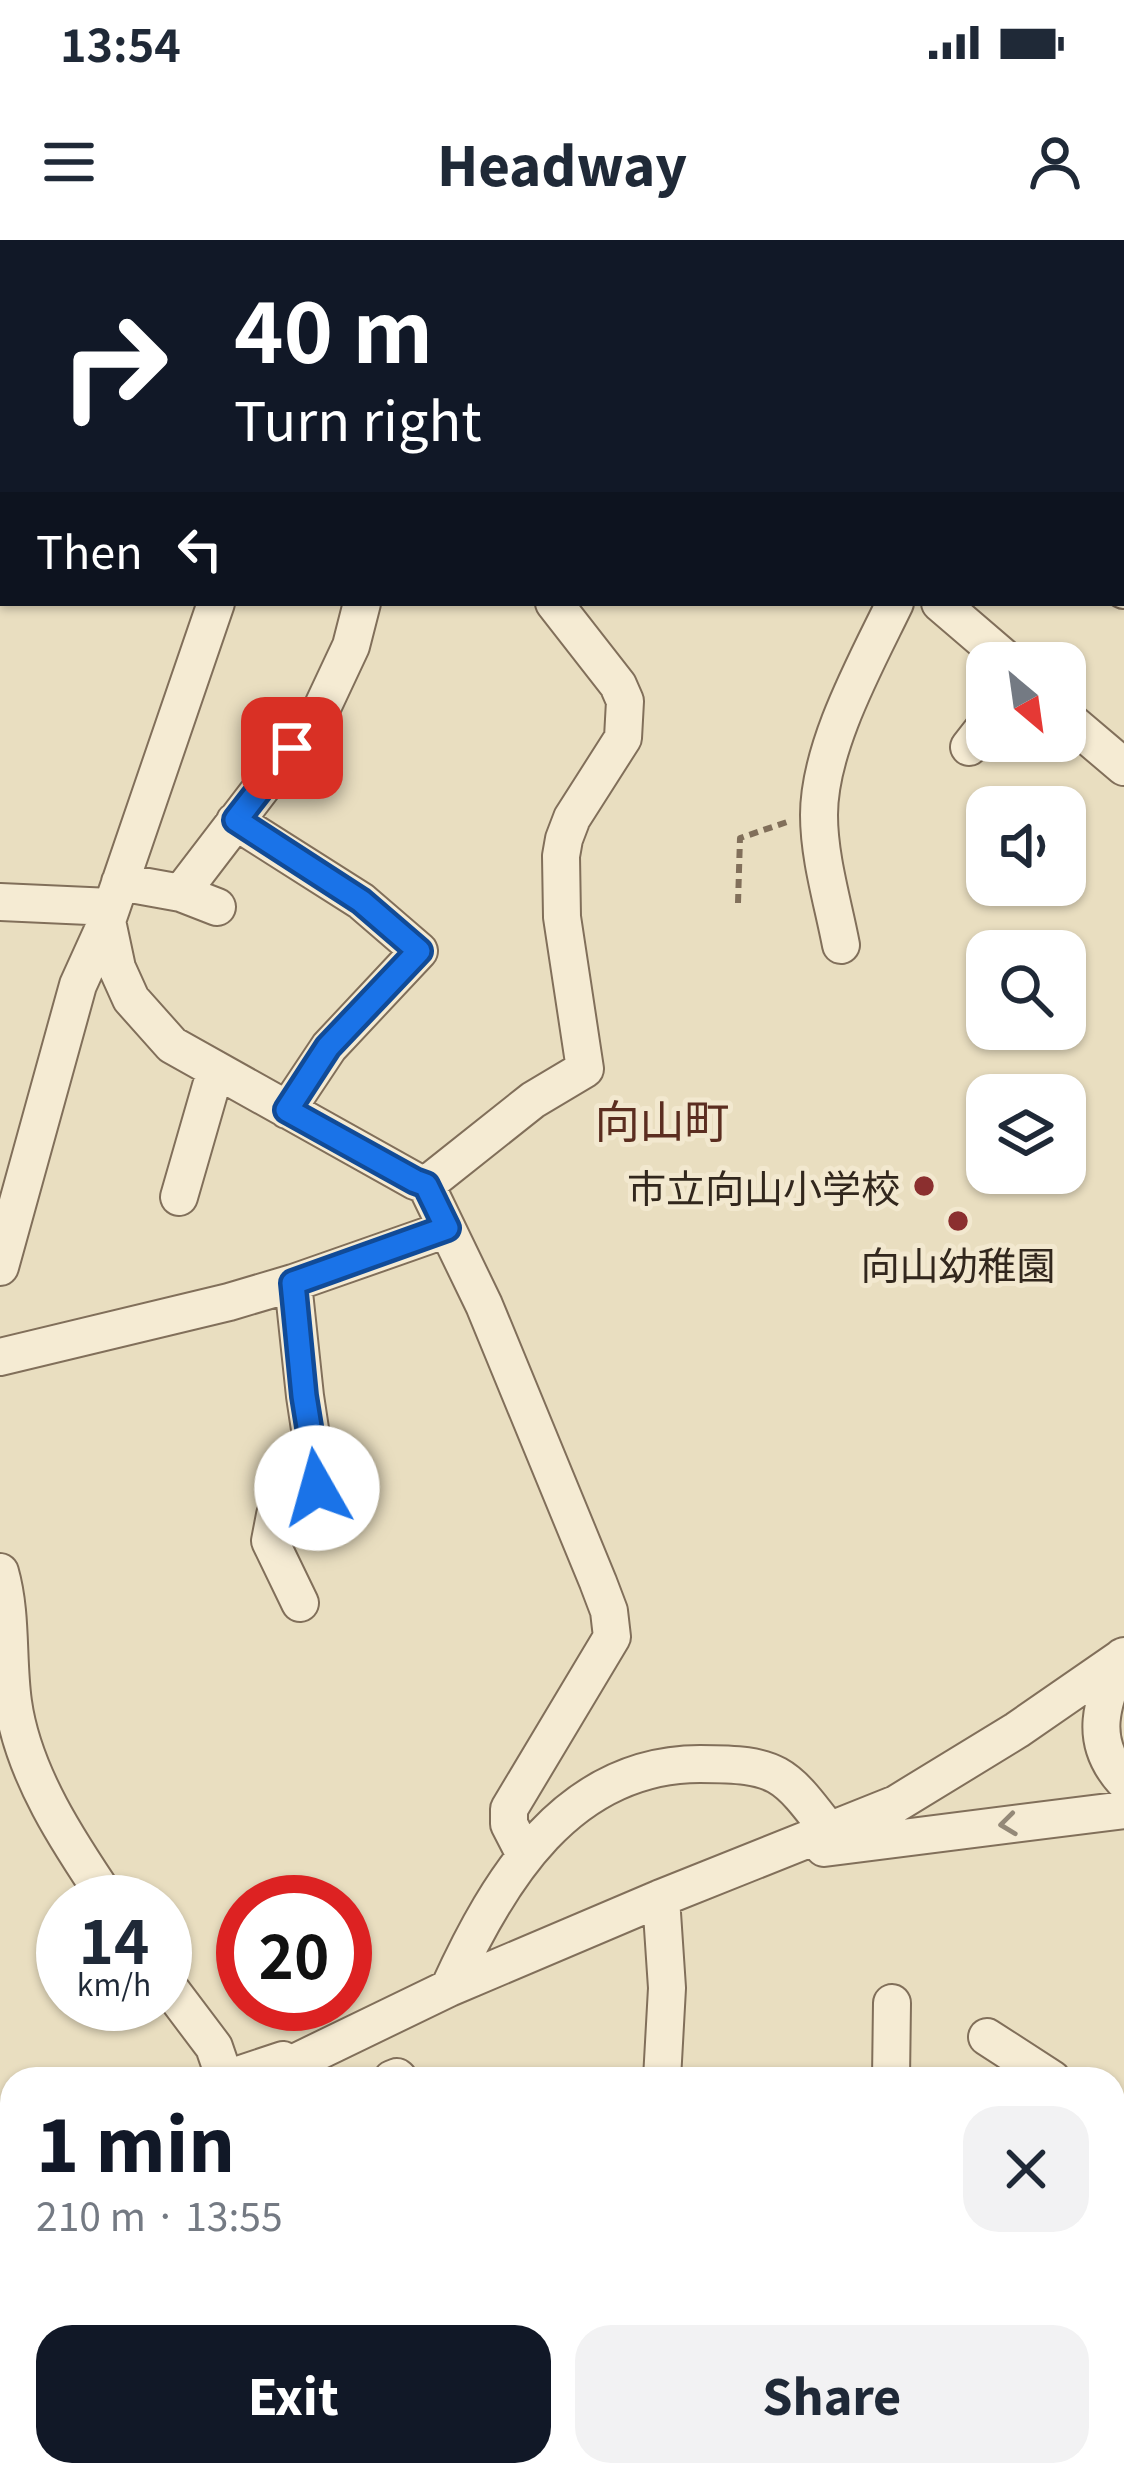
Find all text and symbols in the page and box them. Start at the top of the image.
text: 13:54 [60,10,181,75]
text: Headway [437,123,687,202]
icon: menu [36,129,102,195]
icon: person [1022,129,1088,195]
text: 40 m [234,266,433,387]
icon: right [36,288,192,444]
text: Turn right [234,378,482,457]
icon: left [167,516,233,582]
text: Then [36,517,143,582]
north arrow [966,642,1086,762]
map controls [966,642,1086,1194]
pin [241,697,343,799]
icon: arrive [259,715,325,781]
button: sound [966,786,1086,906]
button: search [966,930,1086,1050]
button: layers [966,1074,1086,1194]
district label: 向山町 [594,1086,730,1151]
place label: 市立向山小学校 [627,1158,900,1214]
marker: 市立向山小学校 [911,1173,937,1199]
marker: 向山幼稚園 [945,1208,971,1234]
place label: 向山幼稚園 [860,1235,1056,1291]
position arrow [254,1425,380,1551]
one-way arrow [998,1810,1018,1836]
speed limit sign: 20 [216,1875,372,2031]
text: 14 [79,1894,149,1981]
text: km/h [77,1961,151,2005]
text: 1 min [36,2088,235,2193]
button: close [963,2106,1089,2232]
text: 210 m · 13:55 [36,2186,283,2242]
button: Exit [36,2325,551,2463]
button: Share [575,2325,1089,2463]

